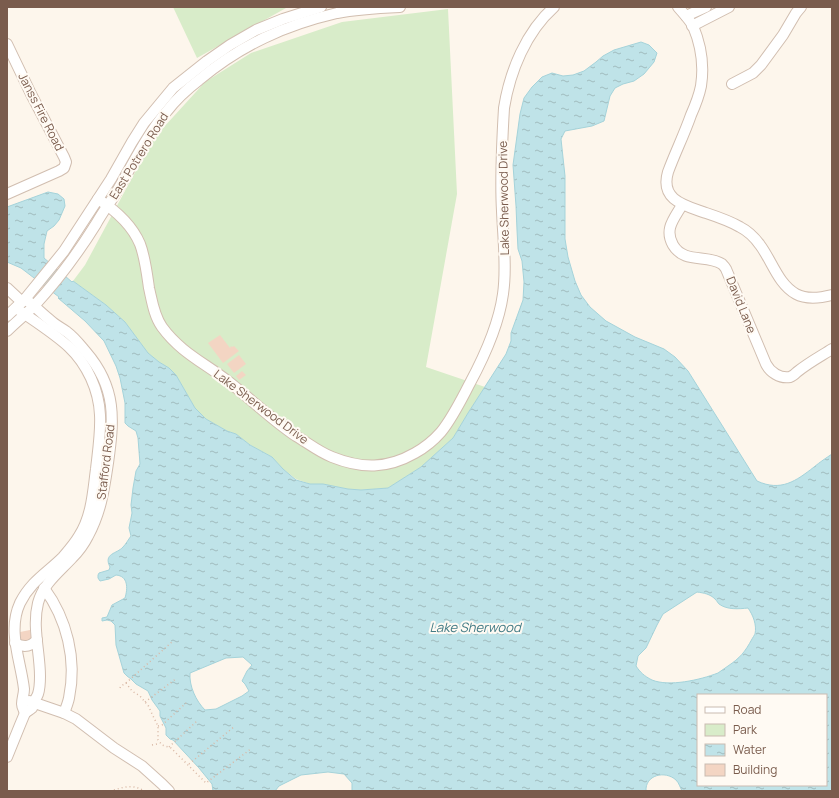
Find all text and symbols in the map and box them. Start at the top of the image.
street label: Janss Fire Road [15,70,68,154]
street label: East Potrero Road [105,109,172,202]
street label: Lake Sherwood Drive [494,141,513,255]
street label: David Lane [722,274,761,336]
street label: Lake Sherwood Drive [210,365,312,448]
street label: Stafford Road [92,423,119,501]
water label: Lake Sherwood [429,618,523,636]
legend [697,694,827,786]
text: Road [733,701,761,718]
text: Park [733,721,758,738]
text: Water [733,741,767,758]
text: Building [733,761,777,778]

